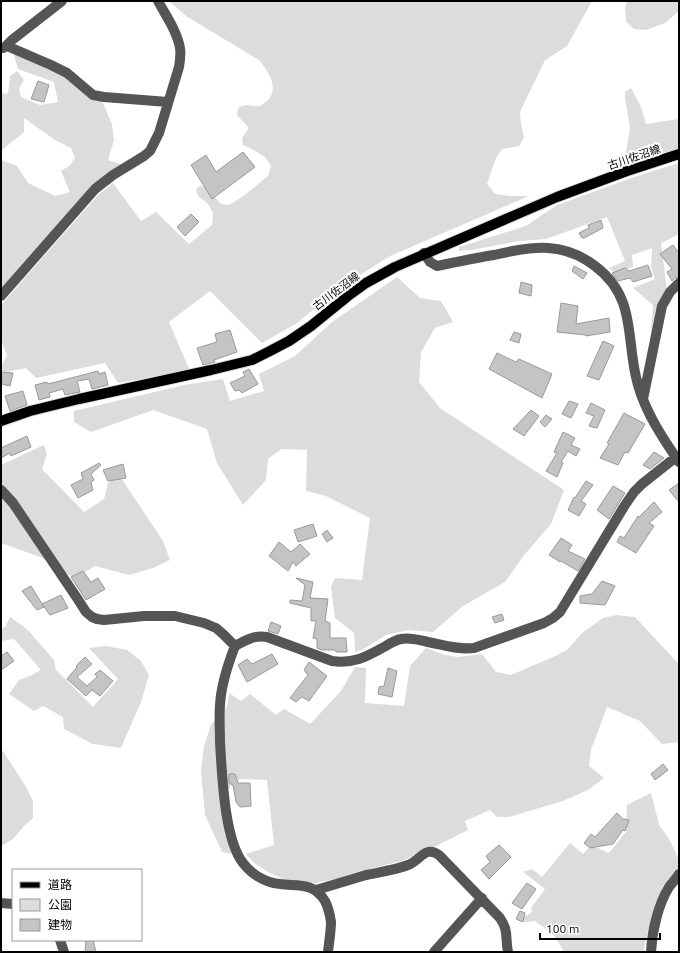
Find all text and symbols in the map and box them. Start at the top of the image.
street label: 古川佐沼線 [606,142,662,172]
street label: 古川佐沼線 [310,270,362,312]
legend [12,869,142,941]
text: 道路 [48,878,72,891]
text: 公園 [48,898,72,911]
scale bar [540,915,660,941]
text: 建物 [48,918,72,931]
text: 100 m [546,922,579,935]

